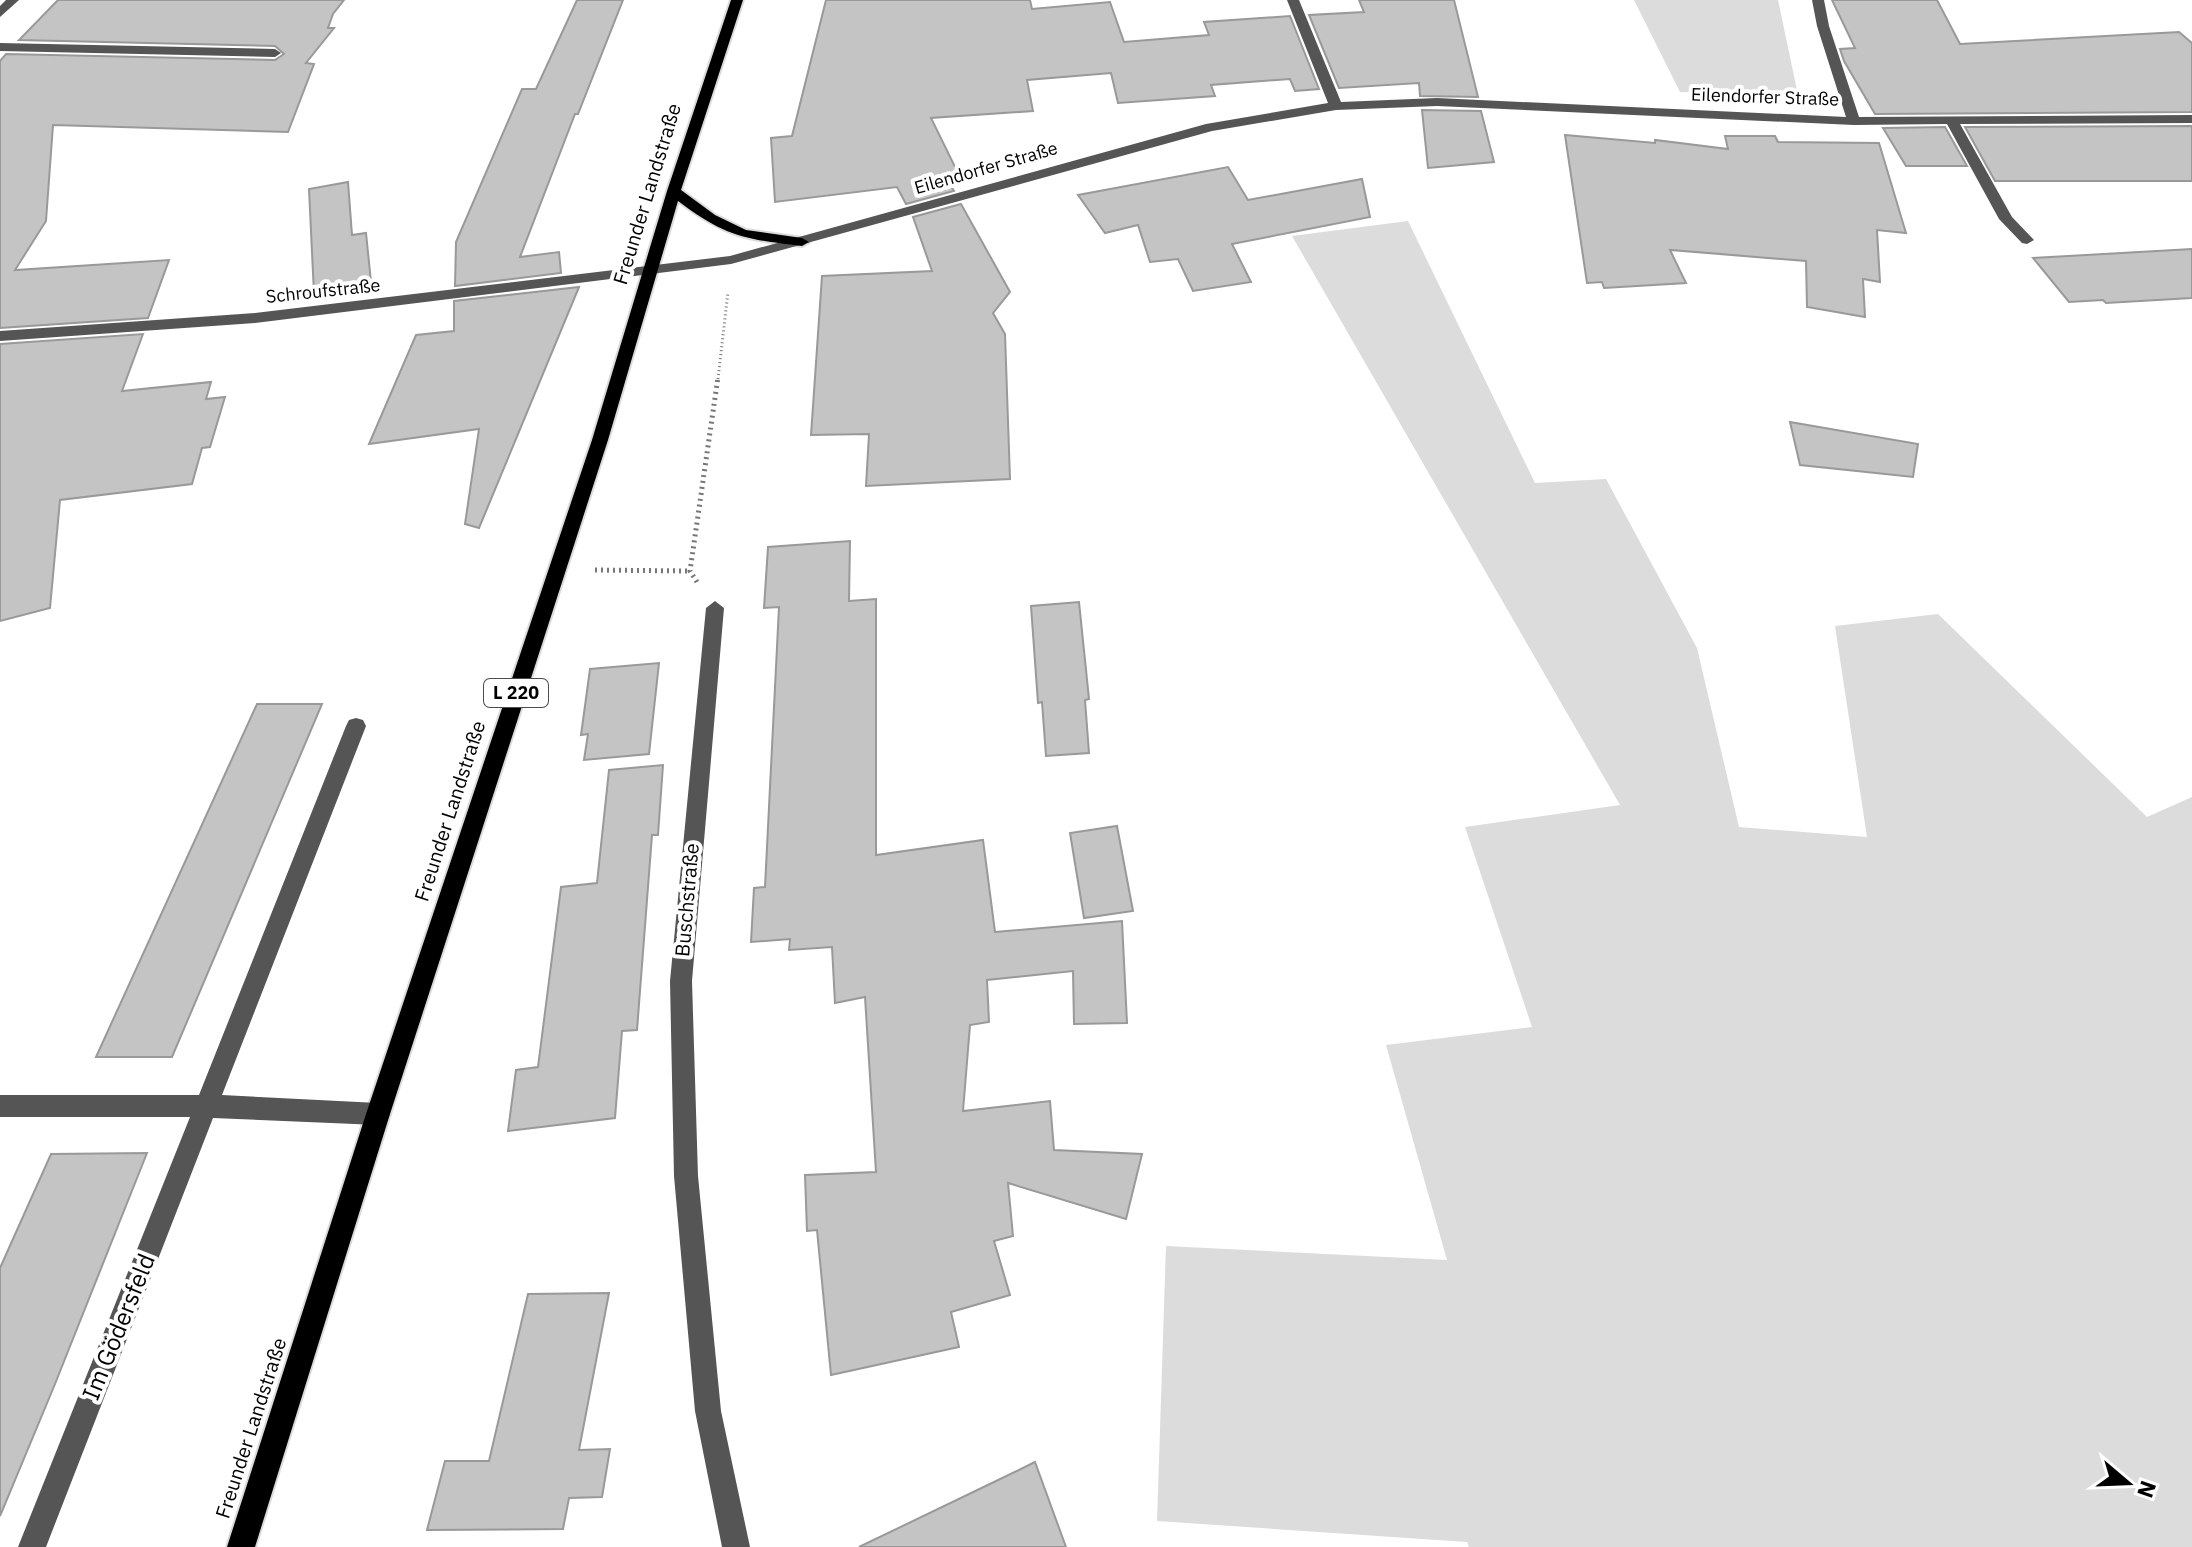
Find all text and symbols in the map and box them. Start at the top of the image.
street label: Eilendorfer Straße [1691,82,1839,111]
street label: Freunder Landstraße [606,100,687,288]
street label: Eilendorfer Straße [912,136,1060,199]
street label: Schroufstraße [265,273,381,308]
road number: L 220 [484,679,548,707]
street label: Freunder Landstraße [408,717,491,905]
street label: Buschstraße [668,842,705,958]
street label: Im Gödersfeld [74,1249,162,1405]
street label: Freunder Landstraße [209,1334,292,1522]
north arrow [2088,1443,2168,1523]
text: N [2131,1477,2164,1502]

